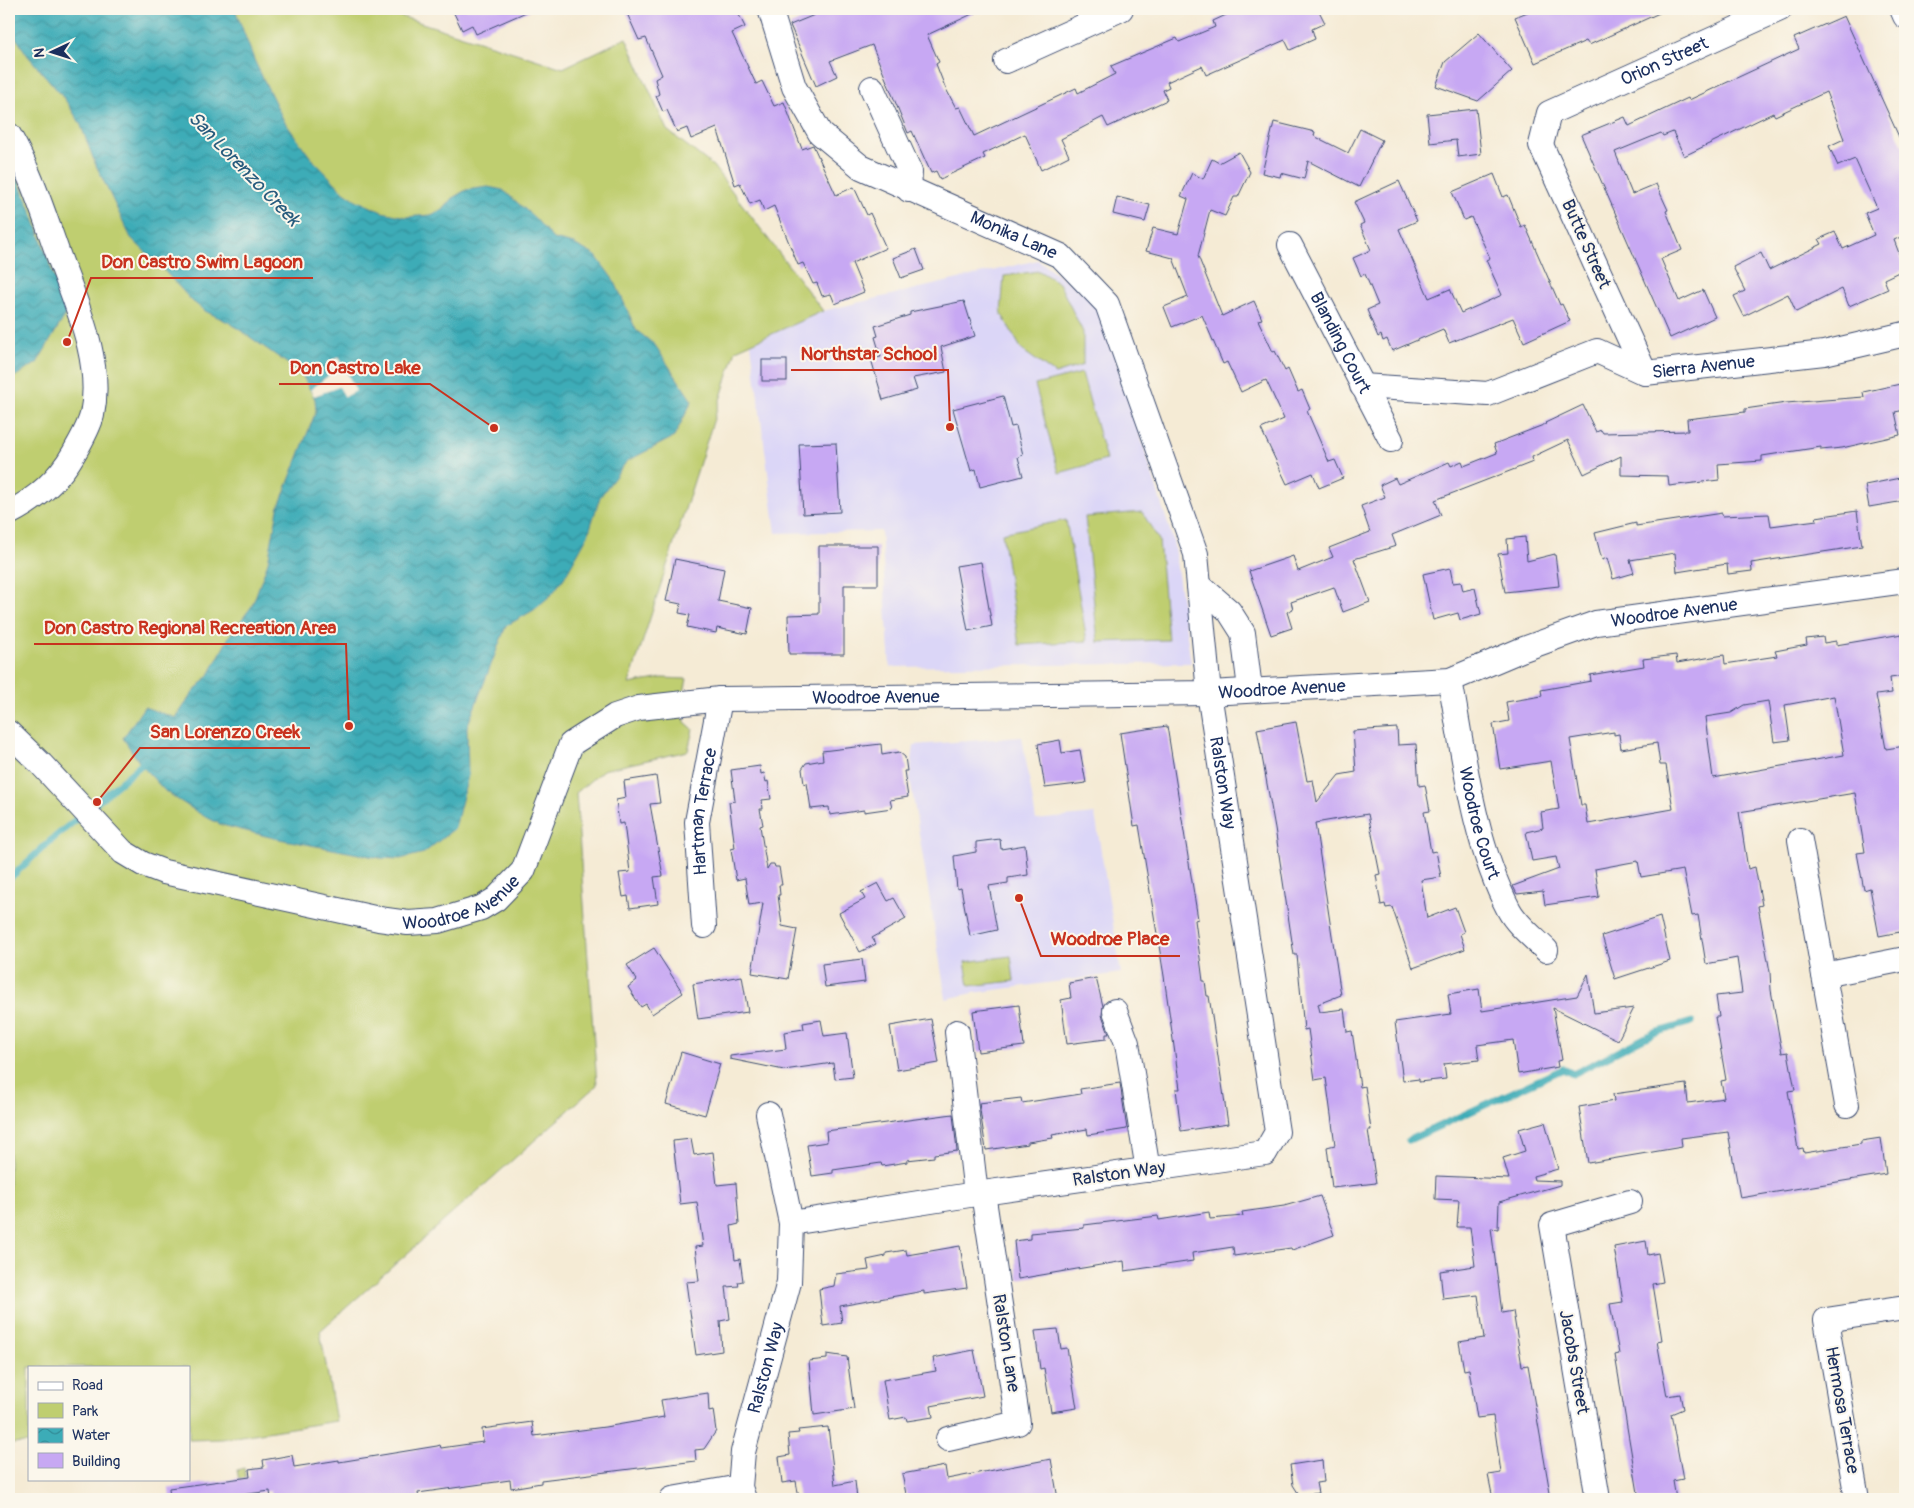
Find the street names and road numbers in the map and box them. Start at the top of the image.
street label: Orion Street [1617,31,1712,91]
street label: Butte Street [1556,196,1616,293]
street label: Monika Lane [967,206,1061,264]
street label: Blanding Court [1305,288,1377,398]
street label: Sierra Avenue [1651,349,1756,384]
street label: Woodroe Avenue [1609,592,1739,632]
street label: Woodroe Avenue [1218,674,1346,704]
street label: Woodroe Avenue [812,685,940,709]
street label: Ralston Way [1204,735,1241,831]
street label: Hartman Terrace [685,746,722,876]
street label: Woodroe Court [1454,765,1506,883]
street label: Woodroe Avenue [402,870,525,935]
street label: Ralston Way [1071,1156,1167,1192]
street label: Ralston Lane [987,1292,1025,1394]
street label: Jacobs Street [1554,1308,1595,1417]
street label: Ralston Way [742,1319,789,1416]
street label: Hermosa Terrace [1819,1344,1865,1476]

